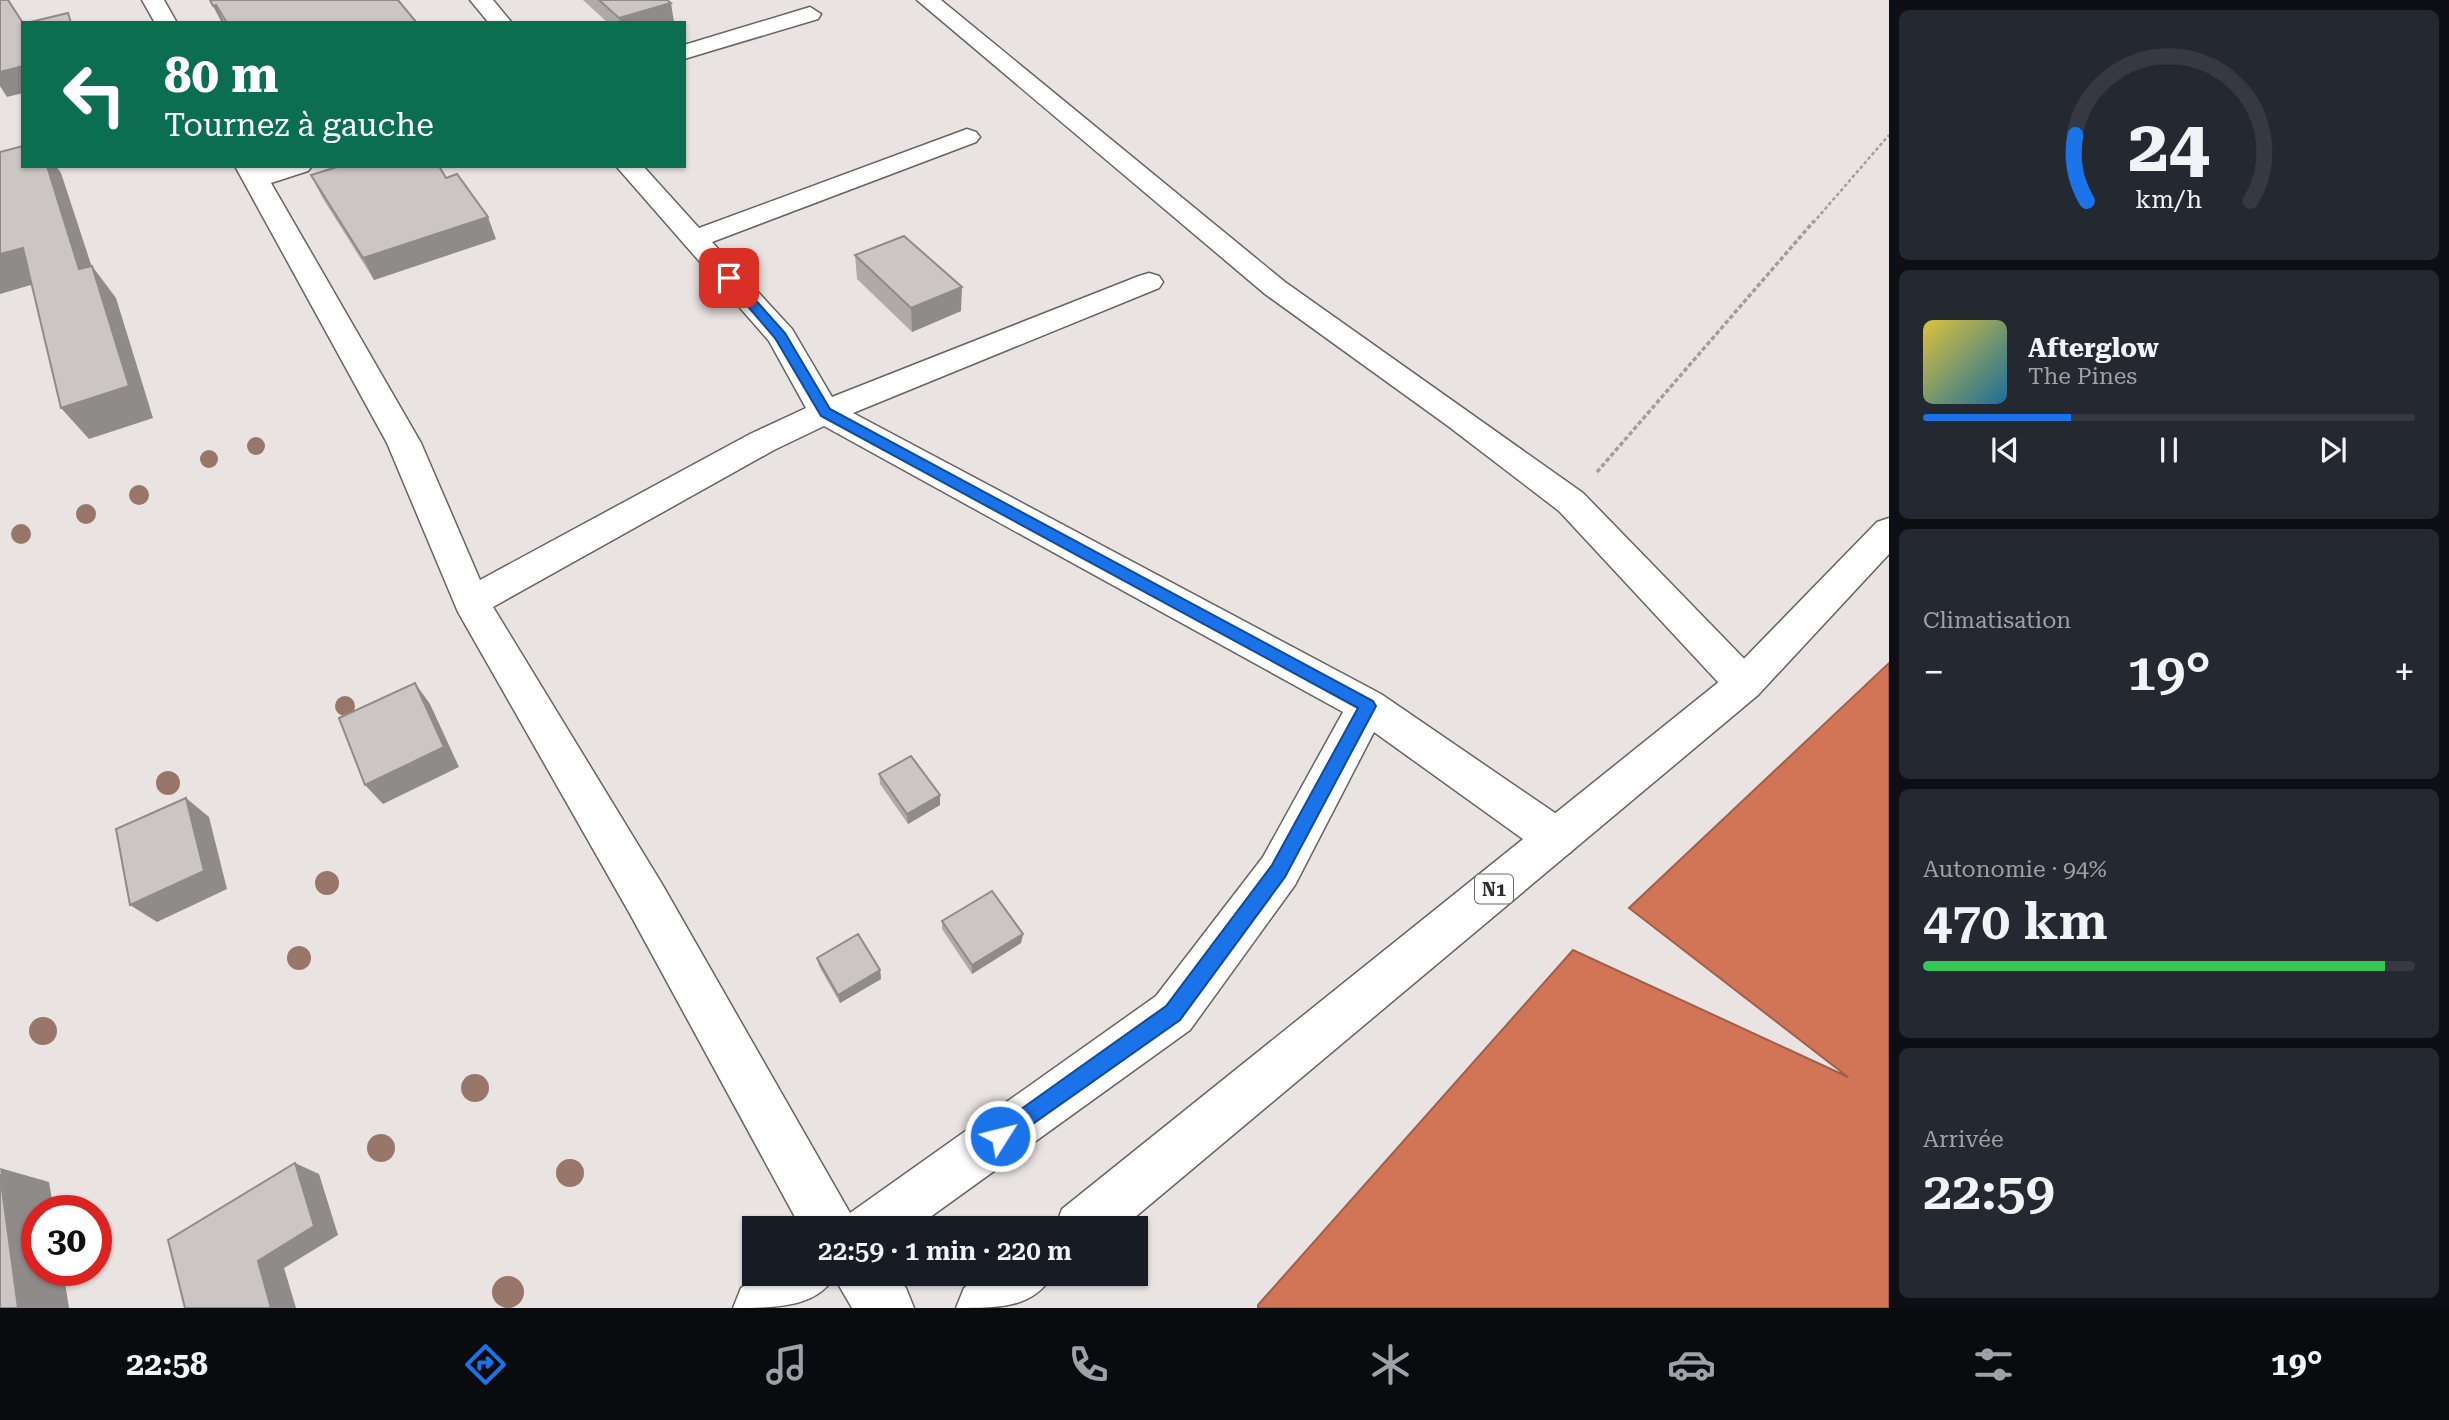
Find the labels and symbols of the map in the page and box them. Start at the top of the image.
pin [699,248,759,308]
road number: N1 [1475,874,1513,904]
position arrow [963,1099,1037,1173]
speed limit sign: 30 [21,1195,112,1286]

